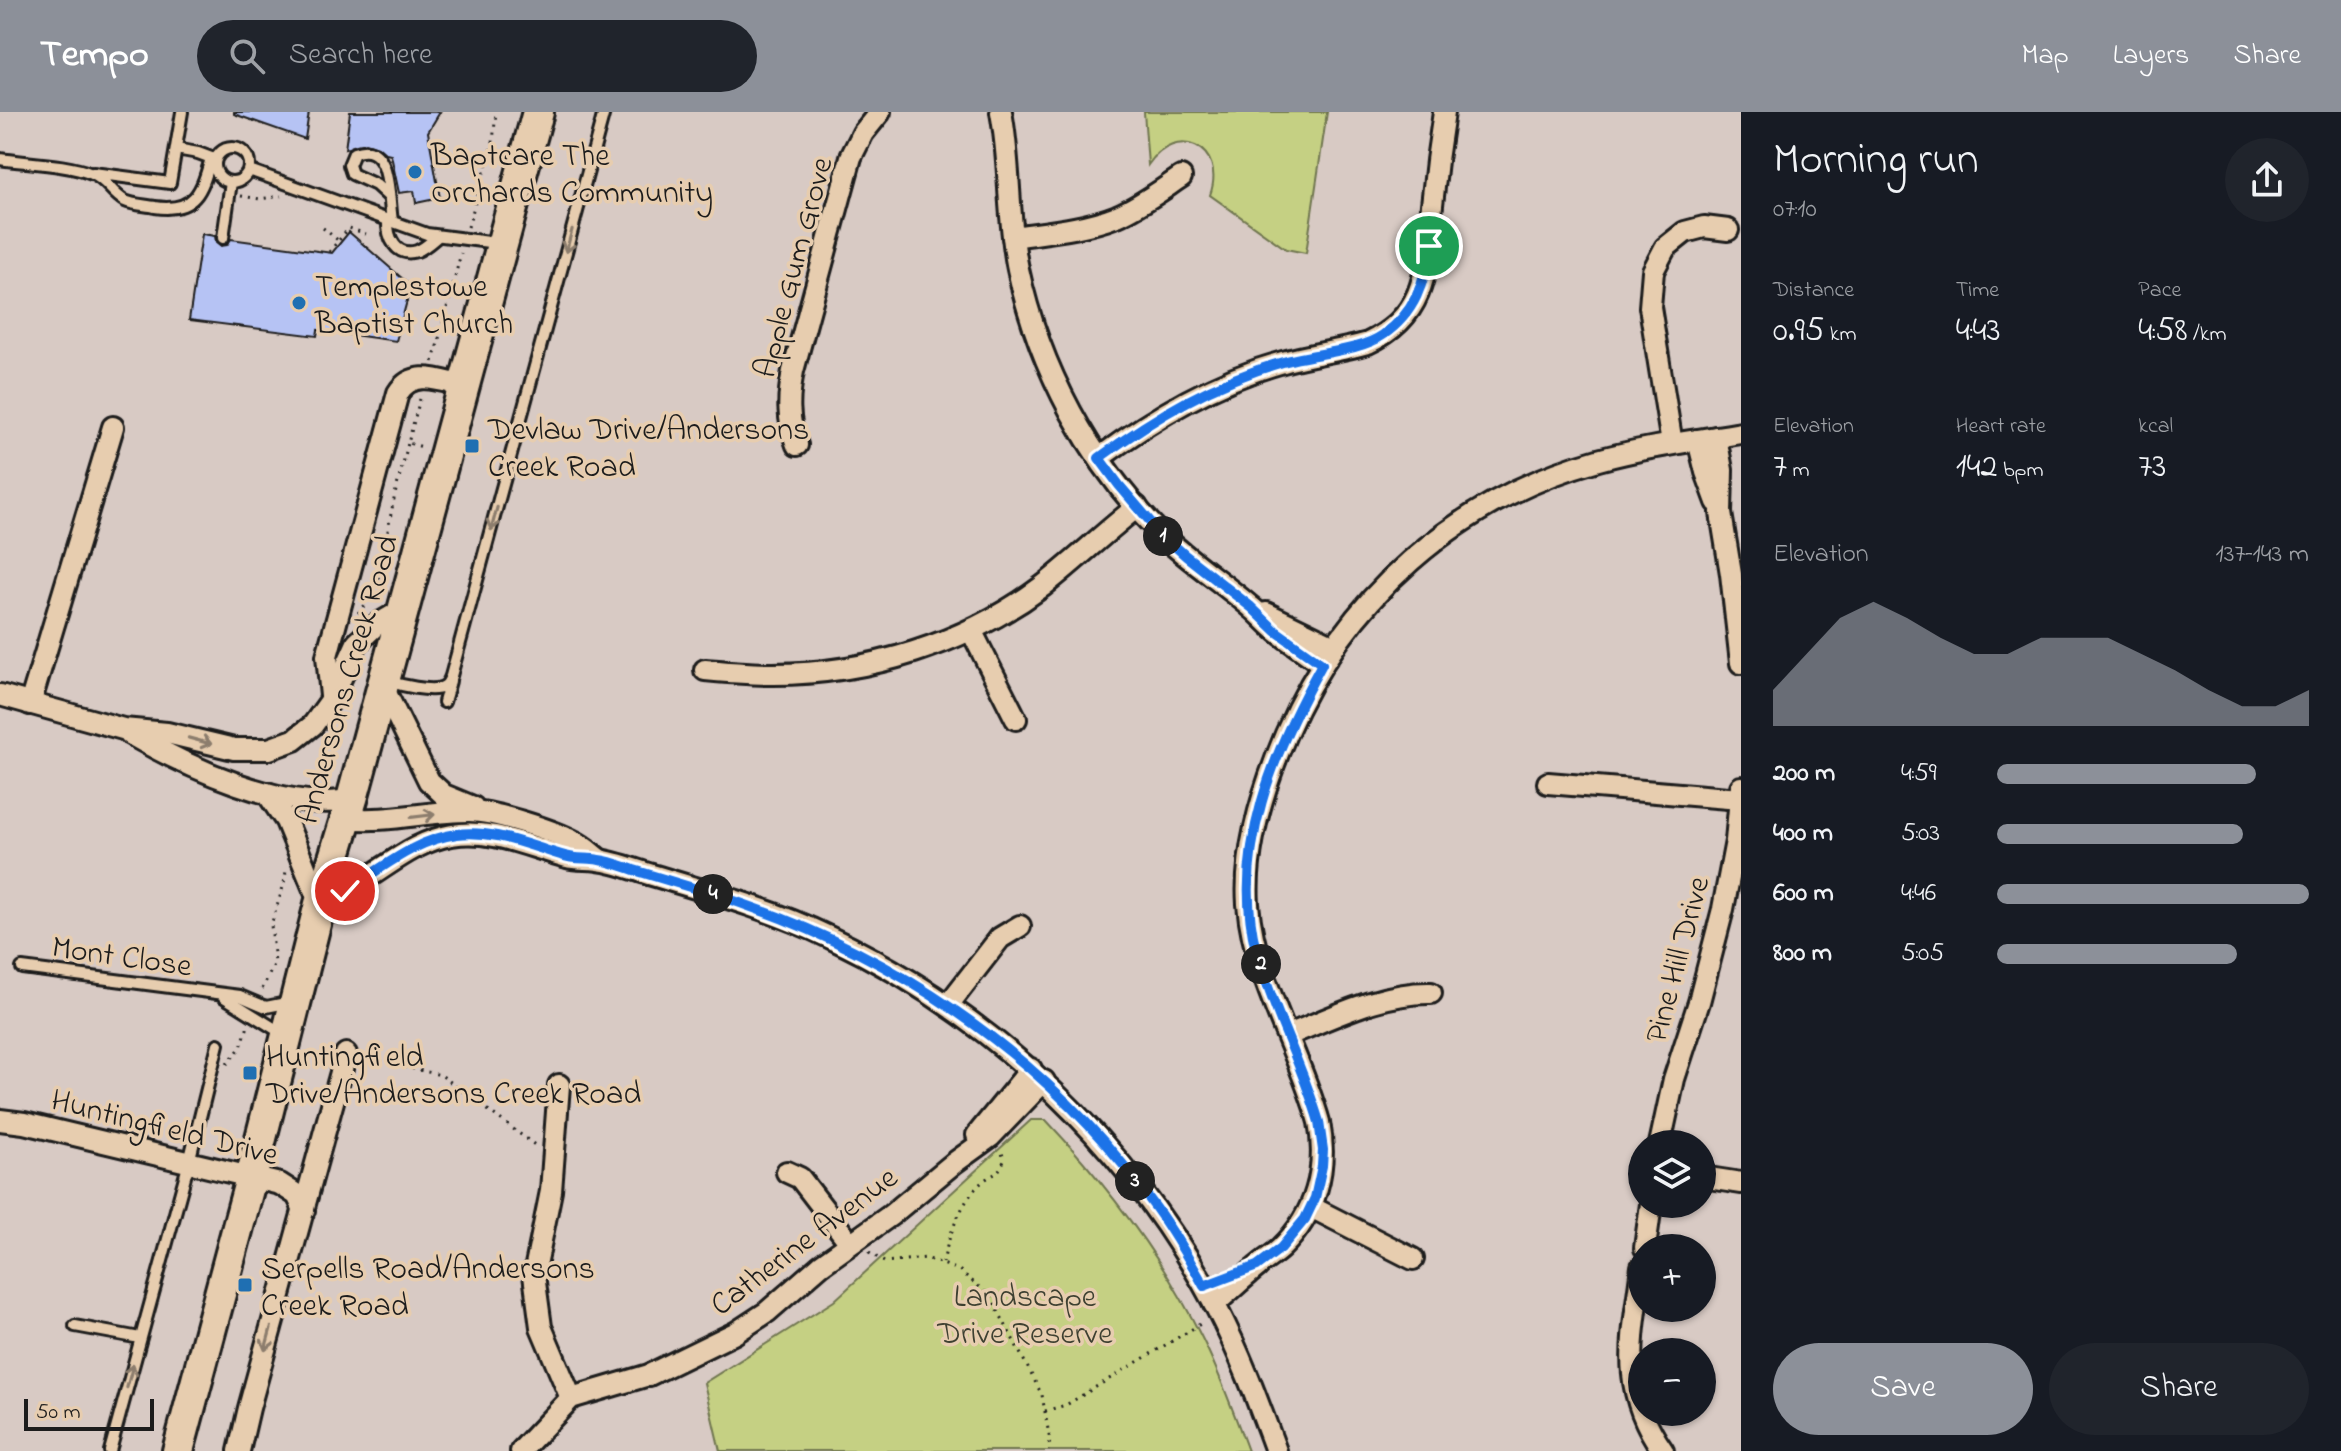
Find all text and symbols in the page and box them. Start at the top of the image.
search box [197,20,757,92]
text: Tempo [40,28,149,84]
icon: search [225,34,269,78]
text: Search here [289,34,432,78]
text: Map [2021,36,2069,77]
text: Layers [2113,36,2189,77]
text: Share [2233,36,2301,77]
text: Morning run [1773,129,1979,193]
place label: Baptcare The Orchards Community [430,134,713,218]
button: share [2225,138,2309,222]
street label: Apple Gum Grove [743,152,848,383]
marker: Baptcare The Orchards Community [406,163,424,181]
text: 07:10 [1773,191,1817,229]
pin [1395,212,1463,280]
icon: arrive [1407,224,1451,268]
one-way arrow [561,228,576,254]
place label: Templestowe Baptist Church [314,265,513,349]
text: Distance [1773,275,1854,307]
text: Time [1956,275,1999,307]
text: Pace [2138,275,2181,307]
marker: Templestowe Baptist Church [290,294,308,312]
text: 0.95 [1773,307,1824,357]
text: 4:43 [1956,307,2001,357]
text: 4:58 [2138,307,2187,357]
text: km [1824,319,1857,351]
text: /km [2187,319,2226,351]
place label: Devlaw Drive/Andersons Creek Road [487,408,809,492]
text: Elevation [1773,411,1854,443]
text: Heart rate [1956,411,2046,443]
text: kcal [2138,411,2173,443]
marker: Devlaw Drive/Andersons Creek Road [463,437,481,455]
text: 7 [1773,443,1787,493]
text: 142 [1956,443,1997,493]
text: 73 [2138,443,2166,493]
text: m [1787,455,1810,487]
text: bpm [1997,455,2044,487]
one-way arrow [486,506,501,532]
pin: 1 [1143,516,1183,556]
text: 1 [1160,520,1167,552]
street label: Andersons Creek Road [286,530,413,830]
text: Elevation [1773,536,1869,574]
text: 137–143 m [2215,536,2309,574]
one-way arrow [187,735,213,750]
text: 200 m [1773,755,1835,793]
text: 4:59 [1901,755,1937,793]
one-way arrow [409,808,436,823]
text: 400 m [1773,815,1833,853]
text: 5:03 [1901,815,1940,853]
pin [311,857,379,925]
icon: check [323,869,367,913]
street label: Pine Hill Drive [1635,871,1724,1048]
pin: 4 [693,874,733,914]
text: 600 m [1773,875,1834,913]
text: 4:46 [1901,875,1936,913]
text: 4 [708,878,718,910]
street label: Mont Close [49,925,195,992]
text: 800 m [1773,935,1832,973]
text: 5:05 [1901,935,1944,973]
pin: 2 [1241,944,1281,984]
text: 2 [1256,948,1266,980]
place label: Huntingfield Drive/Andersons Creek Road [265,1035,641,1119]
marker: Huntingfield Drive/Andersons Creek Road [241,1064,259,1082]
street label: Huntingfield Drive [46,1078,283,1180]
map controls [1628,1130,1716,1426]
button: layers [1628,1130,1716,1218]
street label: Catherine Avenue [701,1156,909,1329]
pin: 3 [1115,1161,1155,1201]
text: 3 [1130,1165,1140,1197]
button: + [1628,1234,1716,1322]
place label: Serpells Road/Andersons Creek Road [261,1247,595,1331]
park label: Landscape Drive Reserve [936,1275,1113,1359]
marker: Serpells Road/Andersons Creek Road [236,1276,254,1294]
one-way arrow [260,1326,275,1352]
button: − [1628,1338,1716,1426]
button: Save [1773,1343,2033,1435]
button: Share [2049,1343,2309,1435]
one-way arrow [124,1363,139,1389]
scale bar [24,1395,154,1431]
text: 50 m [36,1397,81,1429]

